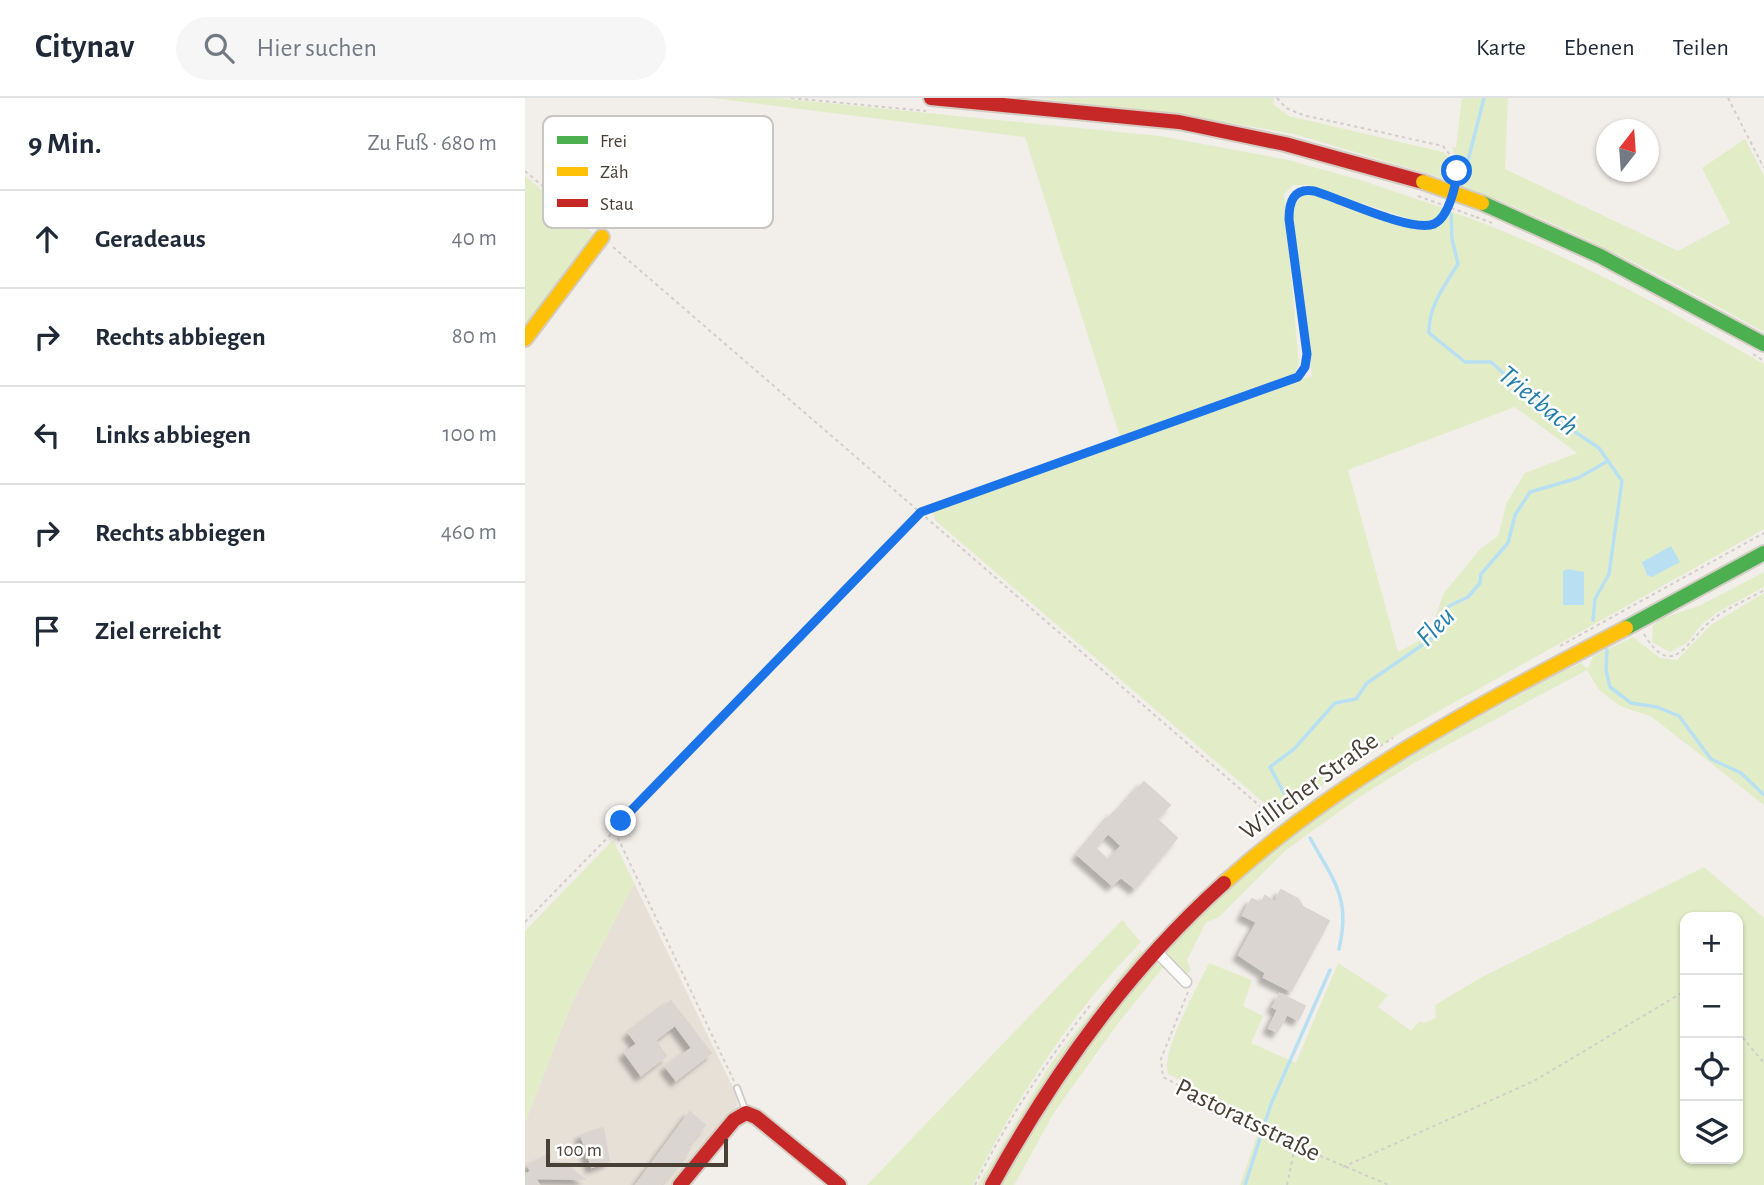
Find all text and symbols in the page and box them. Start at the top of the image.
search box [176,17,666,80]
icon: search [200,29,238,67]
text: Citynav [35,31,134,64]
text: Hier suchen [256,35,377,61]
text: Karte [1476,36,1526,60]
text: Ebenen [1564,36,1635,60]
text: Teilen [1673,36,1729,60]
legend [543,116,773,228]
north arrow [1596,119,1659,182]
text: 9 Min. [28,129,102,159]
text: Zu Fuß · 680 m [367,132,497,155]
text: Frei [600,132,627,151]
route start [1441,155,1472,186]
text: Zäh [600,163,629,182]
text: Stau [600,195,634,214]
icon: ahead [28,220,66,258]
text: Geradeaus [95,226,206,252]
text: 40 m [452,227,497,250]
icon: right [28,318,66,356]
text: Rechts abbiegen [95,324,266,350]
text: 80 m [452,325,497,348]
water label: Trietbach [1493,361,1583,441]
icon: left [28,416,66,454]
text: Links abbiegen [95,422,251,448]
text: 100 m [443,423,497,446]
icon: right [28,514,66,552]
text: Rechts abbiegen [95,520,266,546]
text: 460 m [441,521,497,544]
water label: Fleu [1411,602,1461,652]
icon: arrive [28,612,66,650]
text: Ziel erreicht [95,618,221,644]
street label: Willicher Straße [1235,727,1383,845]
route end [605,805,636,836]
map controls [1680,912,1743,1164]
button: + [1680,912,1743,975]
button: − [1680,975,1743,1038]
button: locate [1680,1038,1743,1101]
street label: Pastoratsstraße [1172,1074,1324,1166]
button: layers [1680,1101,1743,1164]
scale bar [546,1136,728,1168]
text: 100 m [557,1141,602,1160]

